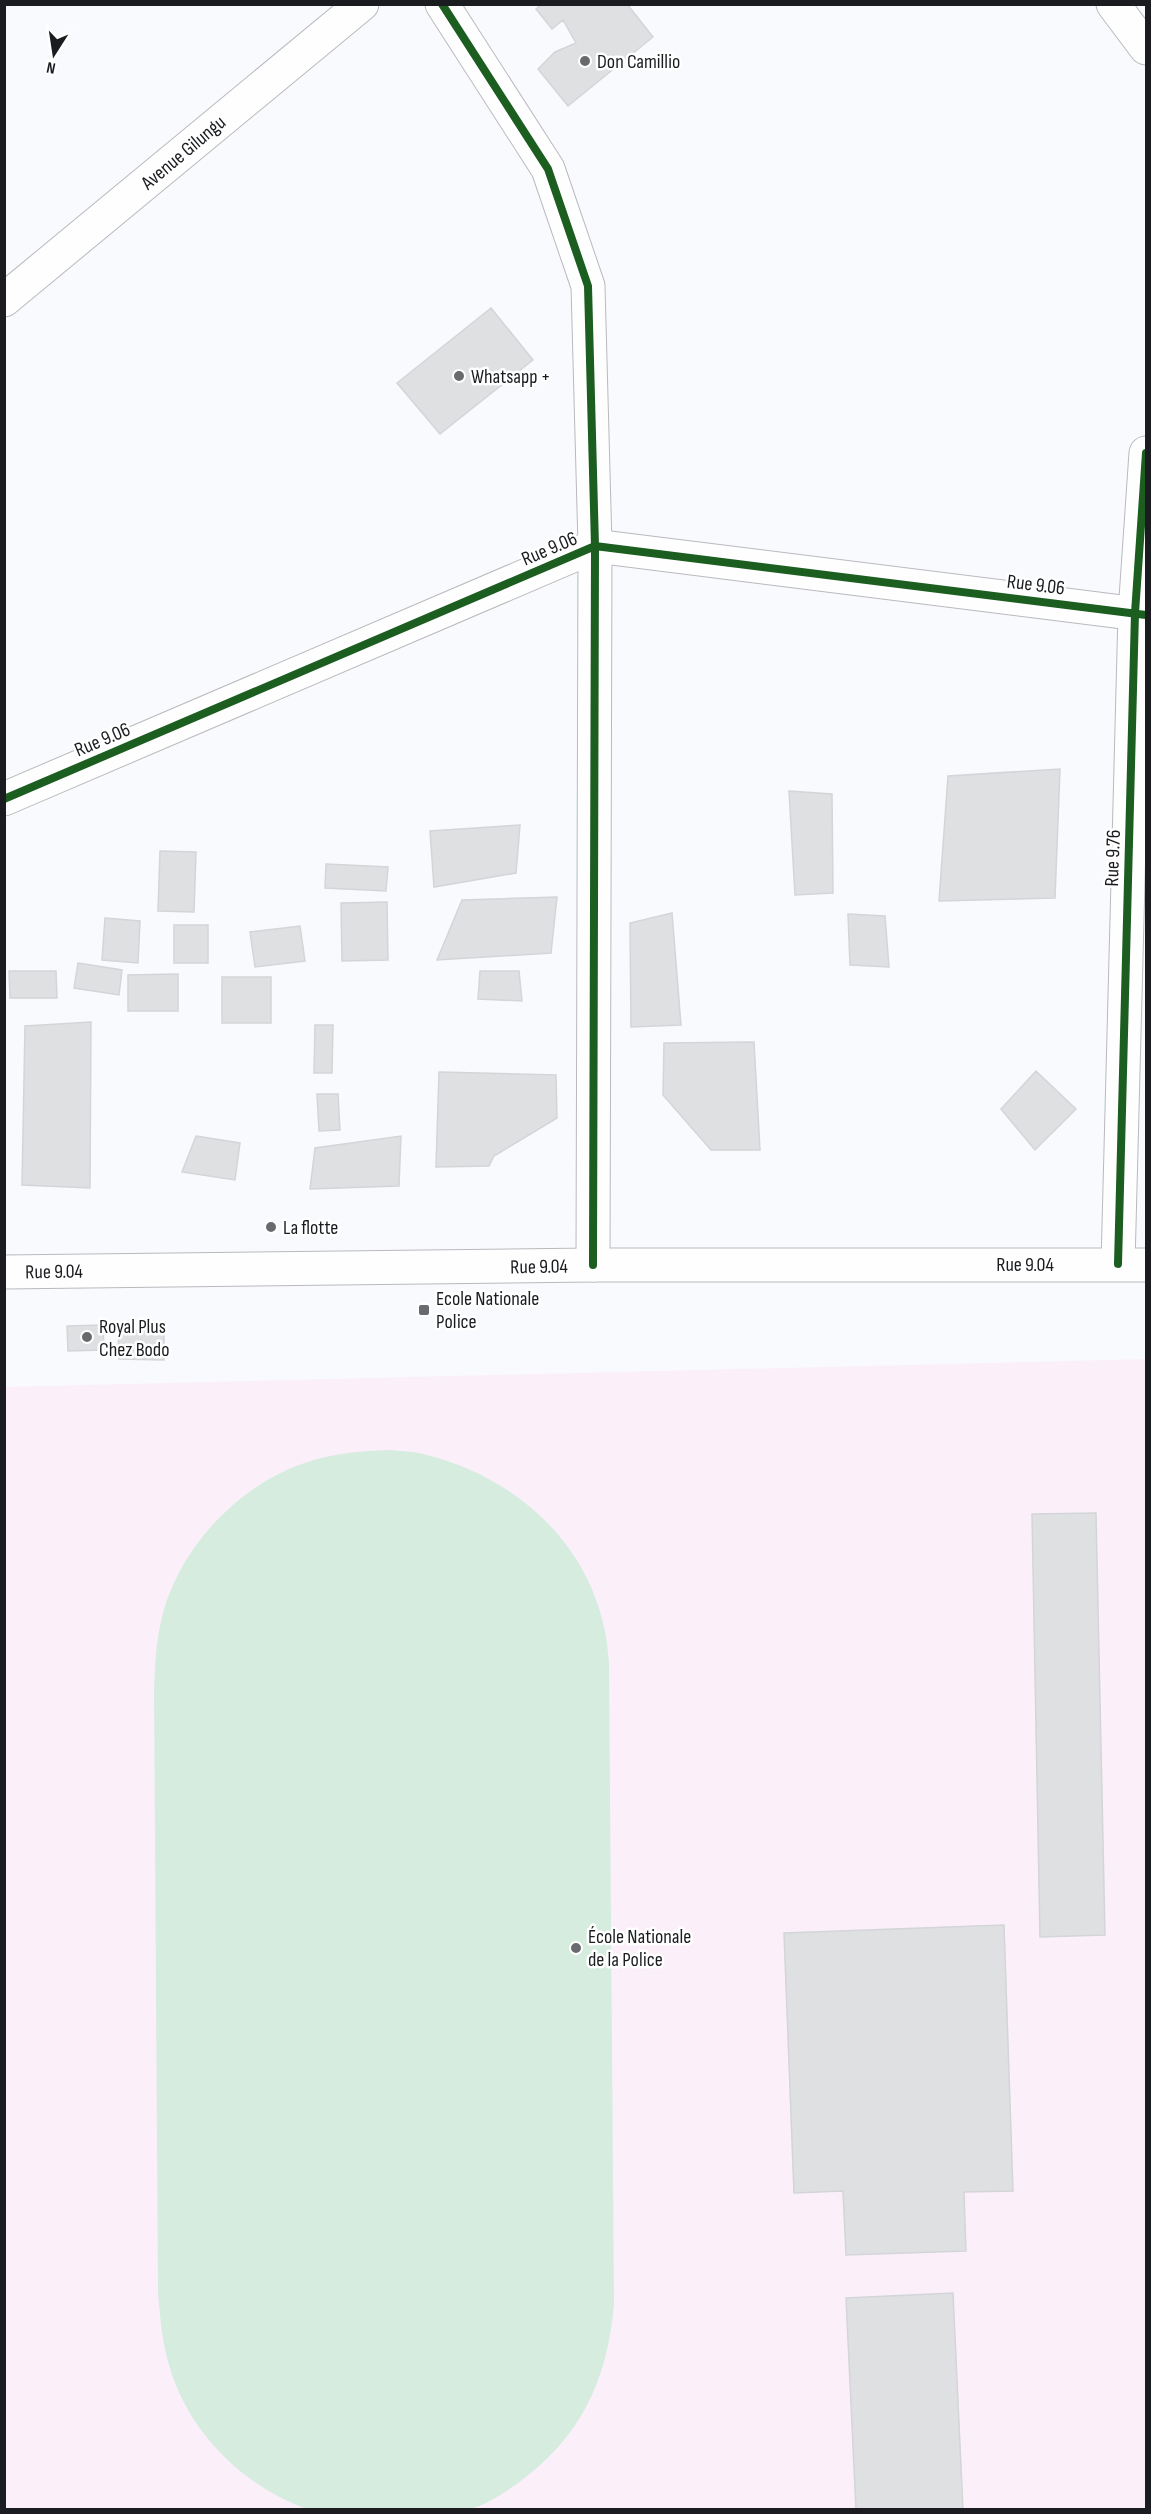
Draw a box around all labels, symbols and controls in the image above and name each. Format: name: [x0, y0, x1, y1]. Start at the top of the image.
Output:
north arrow: [24, 24, 84, 84]
place label: Don Camillio: [597, 50, 680, 74]
marker: Don Camillio: [578, 54, 592, 68]
text: N: [45, 57, 57, 77]
street label: Avenue Gilungu: [136, 111, 231, 196]
place label: Whatsapp +: [471, 365, 551, 389]
marker: Whatsapp +: [452, 369, 466, 383]
street label: Rue 9.06: [518, 527, 581, 571]
street label: Rue 9.06: [1006, 570, 1066, 600]
street label: Rue 9.06: [71, 718, 134, 762]
street label: Rue 9.76: [1100, 829, 1126, 887]
place label: La flotte: [283, 1216, 338, 1240]
marker: La flotte: [264, 1220, 278, 1234]
street label: Rue 9.04: [996, 1253, 1054, 1277]
street label: Rue 9.04: [510, 1254, 568, 1280]
street label: Rue 9.04: [25, 1259, 83, 1285]
place label: Ecole Nationale Police: [436, 1287, 539, 1334]
marker: Ecole Nationale Police: [417, 1303, 431, 1317]
place label: Royal Plus Chez Bodo: [99, 1315, 170, 1362]
marker: Royal Plus Chez Bodo: [80, 1330, 94, 1344]
place label: École Nationale de la Police: [588, 1925, 691, 1972]
marker: École Nationale de la Police: [569, 1941, 583, 1955]

